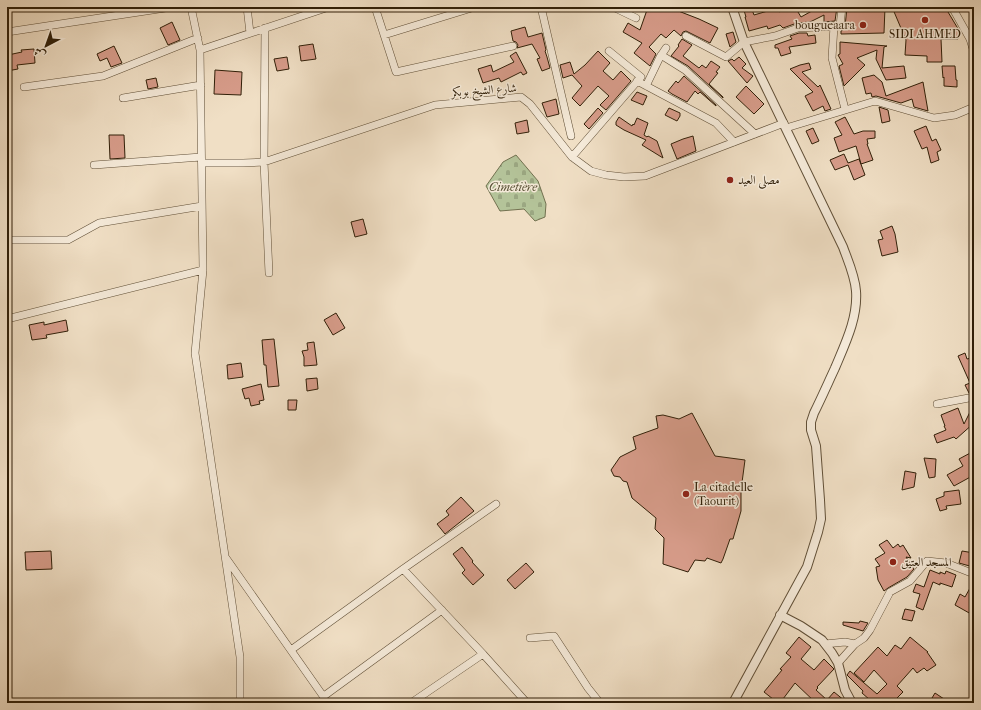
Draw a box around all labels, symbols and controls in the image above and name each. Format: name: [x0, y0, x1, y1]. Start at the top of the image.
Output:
marker: SIDI AHMED: [920, 15, 930, 25]
place label: bougueaara: [794, 18, 855, 32]
marker: bougueaara: [858, 20, 868, 30]
north arrow: [26, 26, 66, 66]
place label: SIDI AHMED: [889, 27, 961, 41]
text: ش: [31, 45, 48, 62]
street label: شارع الشيخ بوبكر: [449, 81, 518, 103]
place label: مصلى العيد: [738, 173, 780, 189]
marker: مصلى العيد: [725, 175, 735, 185]
park label: Cimetière: [489, 180, 538, 194]
place label: La citadelle (Taourit): [694, 480, 753, 508]
marker: La citadelle (Taourit): [681, 489, 691, 499]
place label: المسجد العتيق: [901, 555, 952, 570]
marker: المسجد العتيق: [888, 557, 898, 567]

